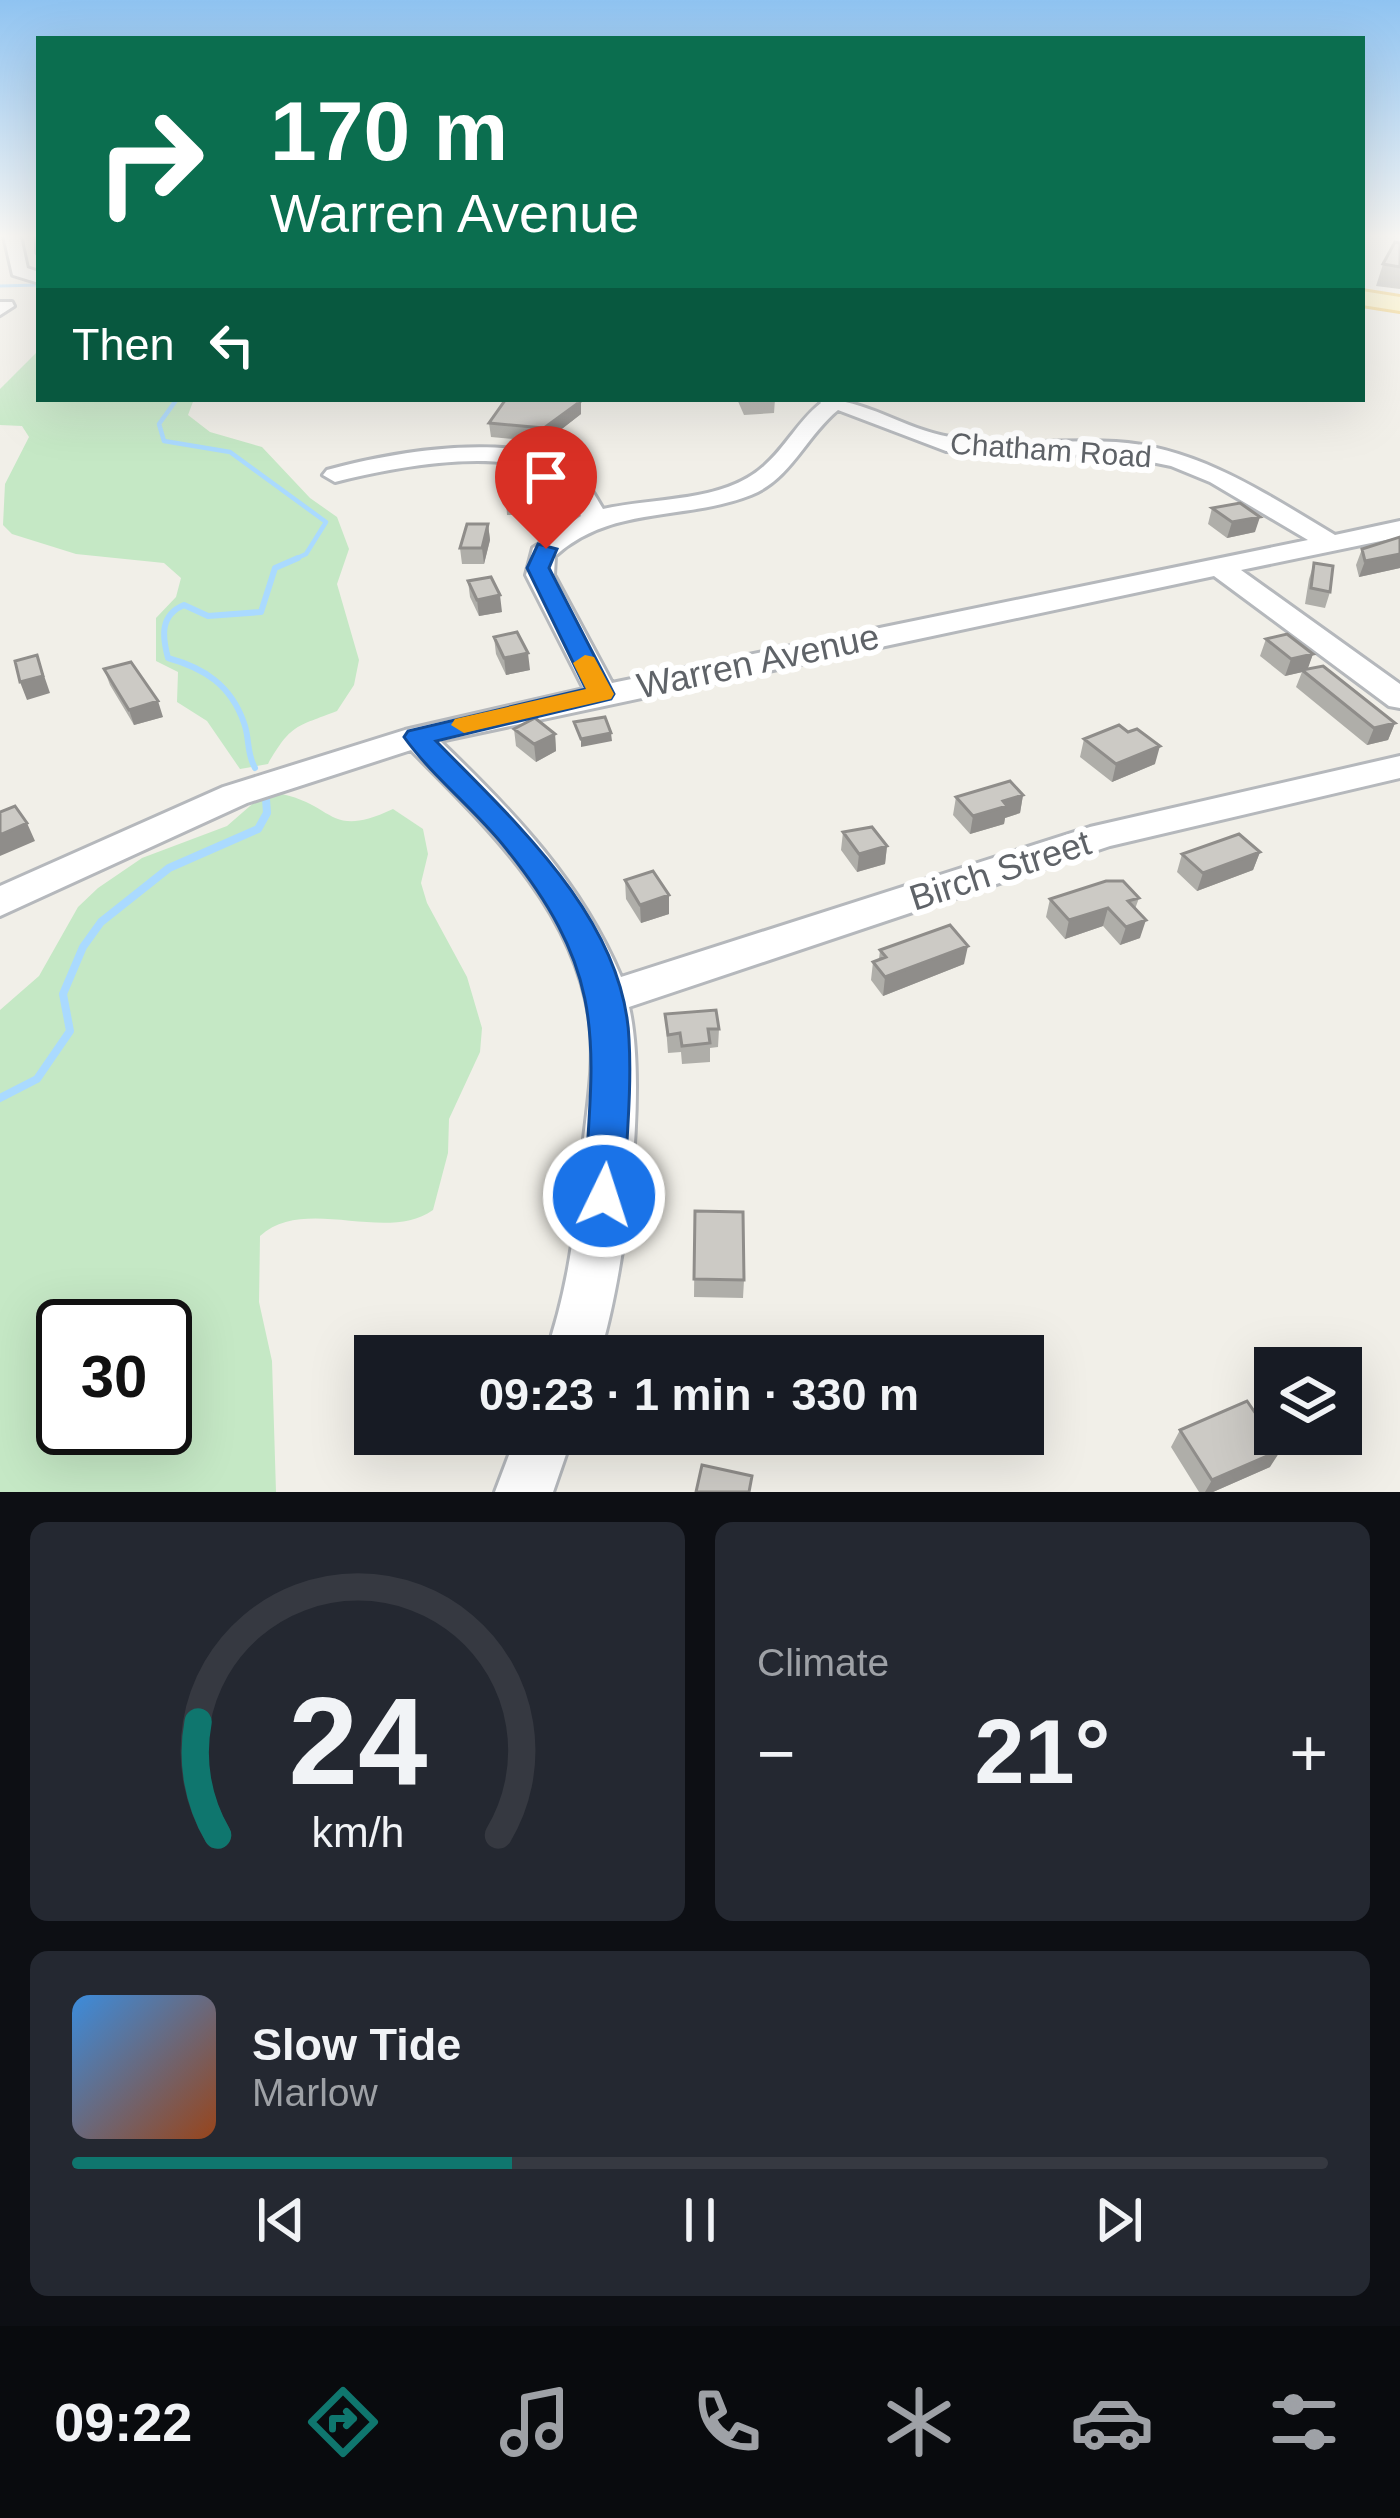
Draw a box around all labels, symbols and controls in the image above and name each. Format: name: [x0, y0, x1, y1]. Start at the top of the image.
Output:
icon: right: [72, 84, 228, 240]
text: 170 m: [270, 84, 508, 178]
text: Warren Avenue: [270, 183, 639, 243]
icon: left: [199, 312, 265, 378]
text: Then: [72, 319, 175, 370]
pin: [495, 426, 597, 549]
street label: Chatham Road: [949, 427, 1153, 473]
icon: arrive: [513, 444, 579, 510]
street label: Warren Avenue: [633, 615, 883, 707]
street label: Birch Street: [904, 821, 1096, 919]
position arrow: [541, 1133, 667, 1259]
speed limit sign: 30: [36, 1299, 192, 1455]
map controls: [1254, 1347, 1362, 1455]
button: layers: [1254, 1347, 1362, 1455]
text: 09:23 · 1 min · 330 m: [479, 1369, 919, 1420]
text: Climate: [757, 1641, 889, 1684]
text: 24: [288, 1671, 427, 1810]
text: 21°: [974, 1702, 1111, 1802]
text: −: [757, 1716, 796, 1790]
text: +: [1289, 1716, 1328, 1790]
text: km/h: [311, 1807, 404, 1855]
text: Slow Tide: [252, 2019, 461, 2070]
text: Marlow: [252, 2071, 378, 2114]
icon: previous: [248, 2187, 314, 2253]
icon: pause: [667, 2187, 733, 2253]
icon: next: [1086, 2187, 1152, 2253]
icon: directions: [301, 2380, 385, 2464]
icon: music: [493, 2380, 577, 2464]
icon: phone: [685, 2380, 769, 2464]
icon: climate: [877, 2380, 961, 2464]
icon: car: [1070, 2380, 1154, 2464]
icon: filters: [1262, 2380, 1346, 2464]
text: 09:22: [54, 2392, 192, 2452]

